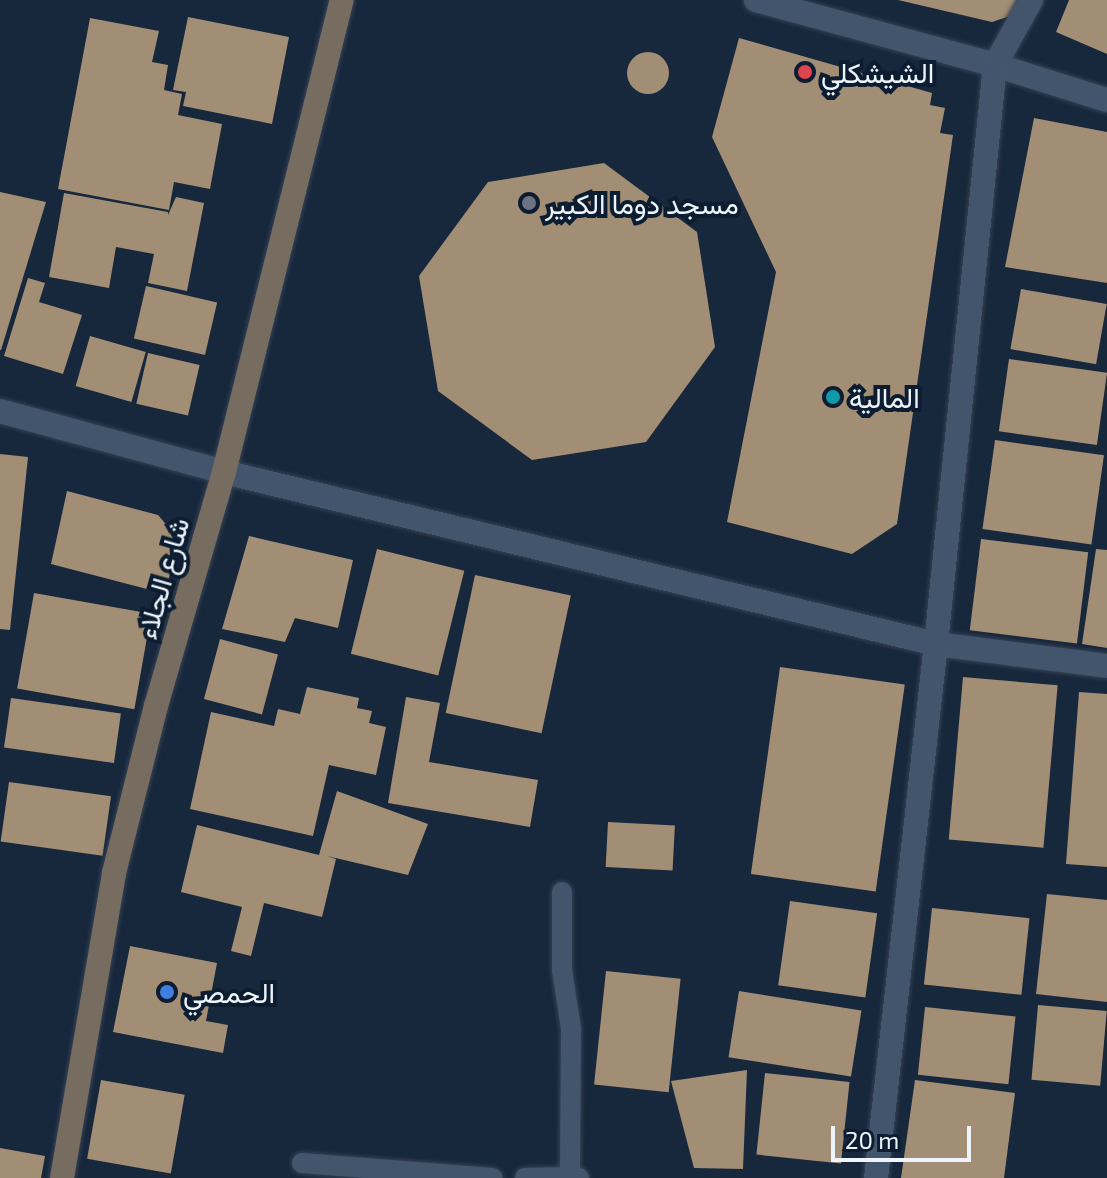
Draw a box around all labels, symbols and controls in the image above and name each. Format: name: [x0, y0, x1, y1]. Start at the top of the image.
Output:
place label: الشيشكلي: [821, 55, 934, 89]
marker: الشيشكلي: [796, 63, 814, 81]
place label: مسجد دوما الكبير: [545, 186, 739, 220]
marker: مسجد دوما الكبير: [520, 194, 538, 212]
place label: المالية: [849, 380, 920, 414]
marker: المالية: [824, 388, 842, 406]
street label: شارع الجلاء: [129, 514, 195, 642]
place label: الحمصي: [183, 975, 275, 1009]
marker: الحمصي: [158, 983, 176, 1001]
scale bar: [835, 1110, 975, 1160]
text: 20 m: [845, 1125, 899, 1154]

